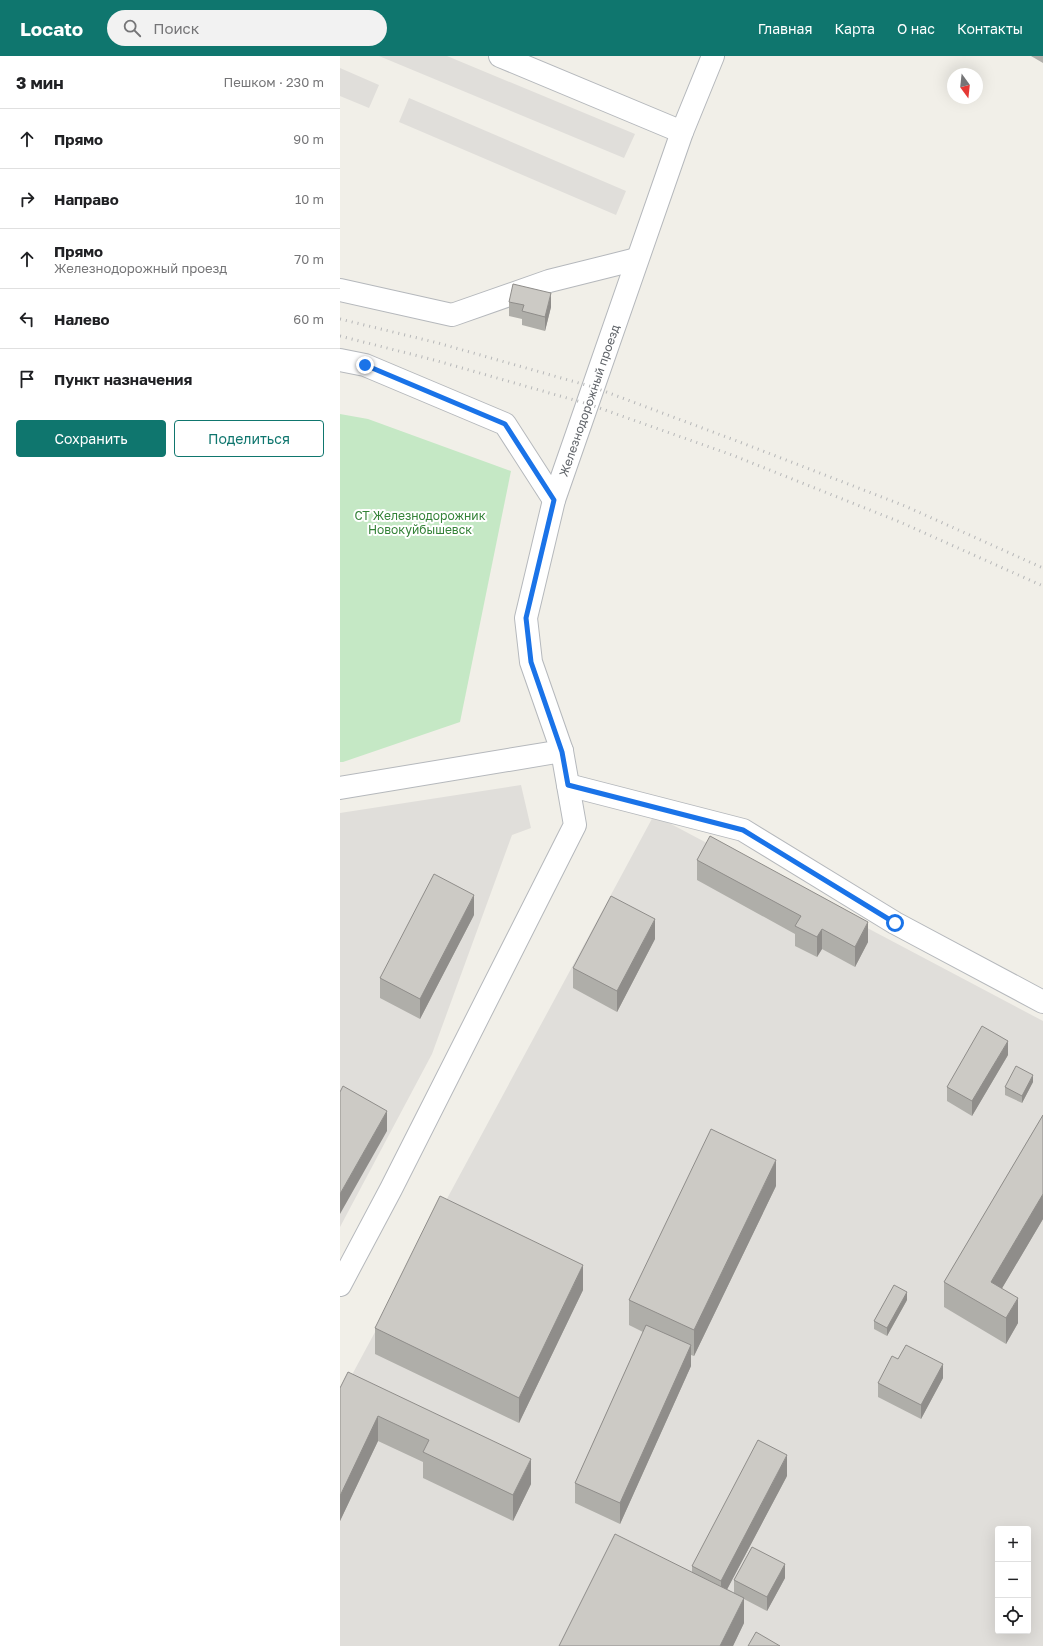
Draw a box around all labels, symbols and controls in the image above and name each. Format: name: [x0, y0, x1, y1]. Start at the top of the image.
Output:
search box: [107, 10, 387, 46]
text: Locato: [20, 17, 83, 40]
icon: search: [121, 17, 143, 39]
text: Поиск: [153, 19, 199, 37]
text: Главная: [758, 20, 812, 37]
text: Карта: [834, 20, 875, 37]
text: О нас: [897, 20, 935, 37]
text: Контакты: [957, 20, 1023, 37]
north arrow: [947, 68, 983, 104]
text: 3 мин: [16, 72, 64, 93]
text: Пешком · 230 m: [223, 74, 324, 90]
icon: ahead: [16, 128, 38, 150]
text: Прямо: [54, 130, 103, 148]
text: 90 m: [293, 131, 324, 147]
icon: right: [16, 188, 38, 210]
text: Направо: [54, 190, 119, 208]
text: 10 m: [295, 191, 324, 207]
text: Прямо: [54, 242, 103, 260]
icon: ahead: [16, 248, 38, 270]
text: 70 m: [294, 251, 324, 267]
text: Железнодорожный проезд: [54, 260, 227, 276]
icon: left: [16, 308, 38, 330]
text: Налево: [54, 310, 110, 328]
text: 60 m: [293, 311, 324, 327]
street label: Железнодорожный проезд: [555, 322, 622, 478]
route end: [356, 356, 374, 374]
icon: arrive: [16, 368, 38, 390]
text: Пункт назначения: [54, 370, 192, 388]
button: Сохранить: [16, 420, 166, 457]
button: Поделиться: [174, 420, 324, 457]
park label: СТ Железнодорожник Новокуйбышевск: [354, 508, 486, 537]
route start: [886, 914, 904, 932]
map controls: [995, 1526, 1031, 1634]
button: +: [995, 1526, 1031, 1562]
button: −: [995, 1562, 1031, 1598]
button: locate: [995, 1598, 1031, 1634]

